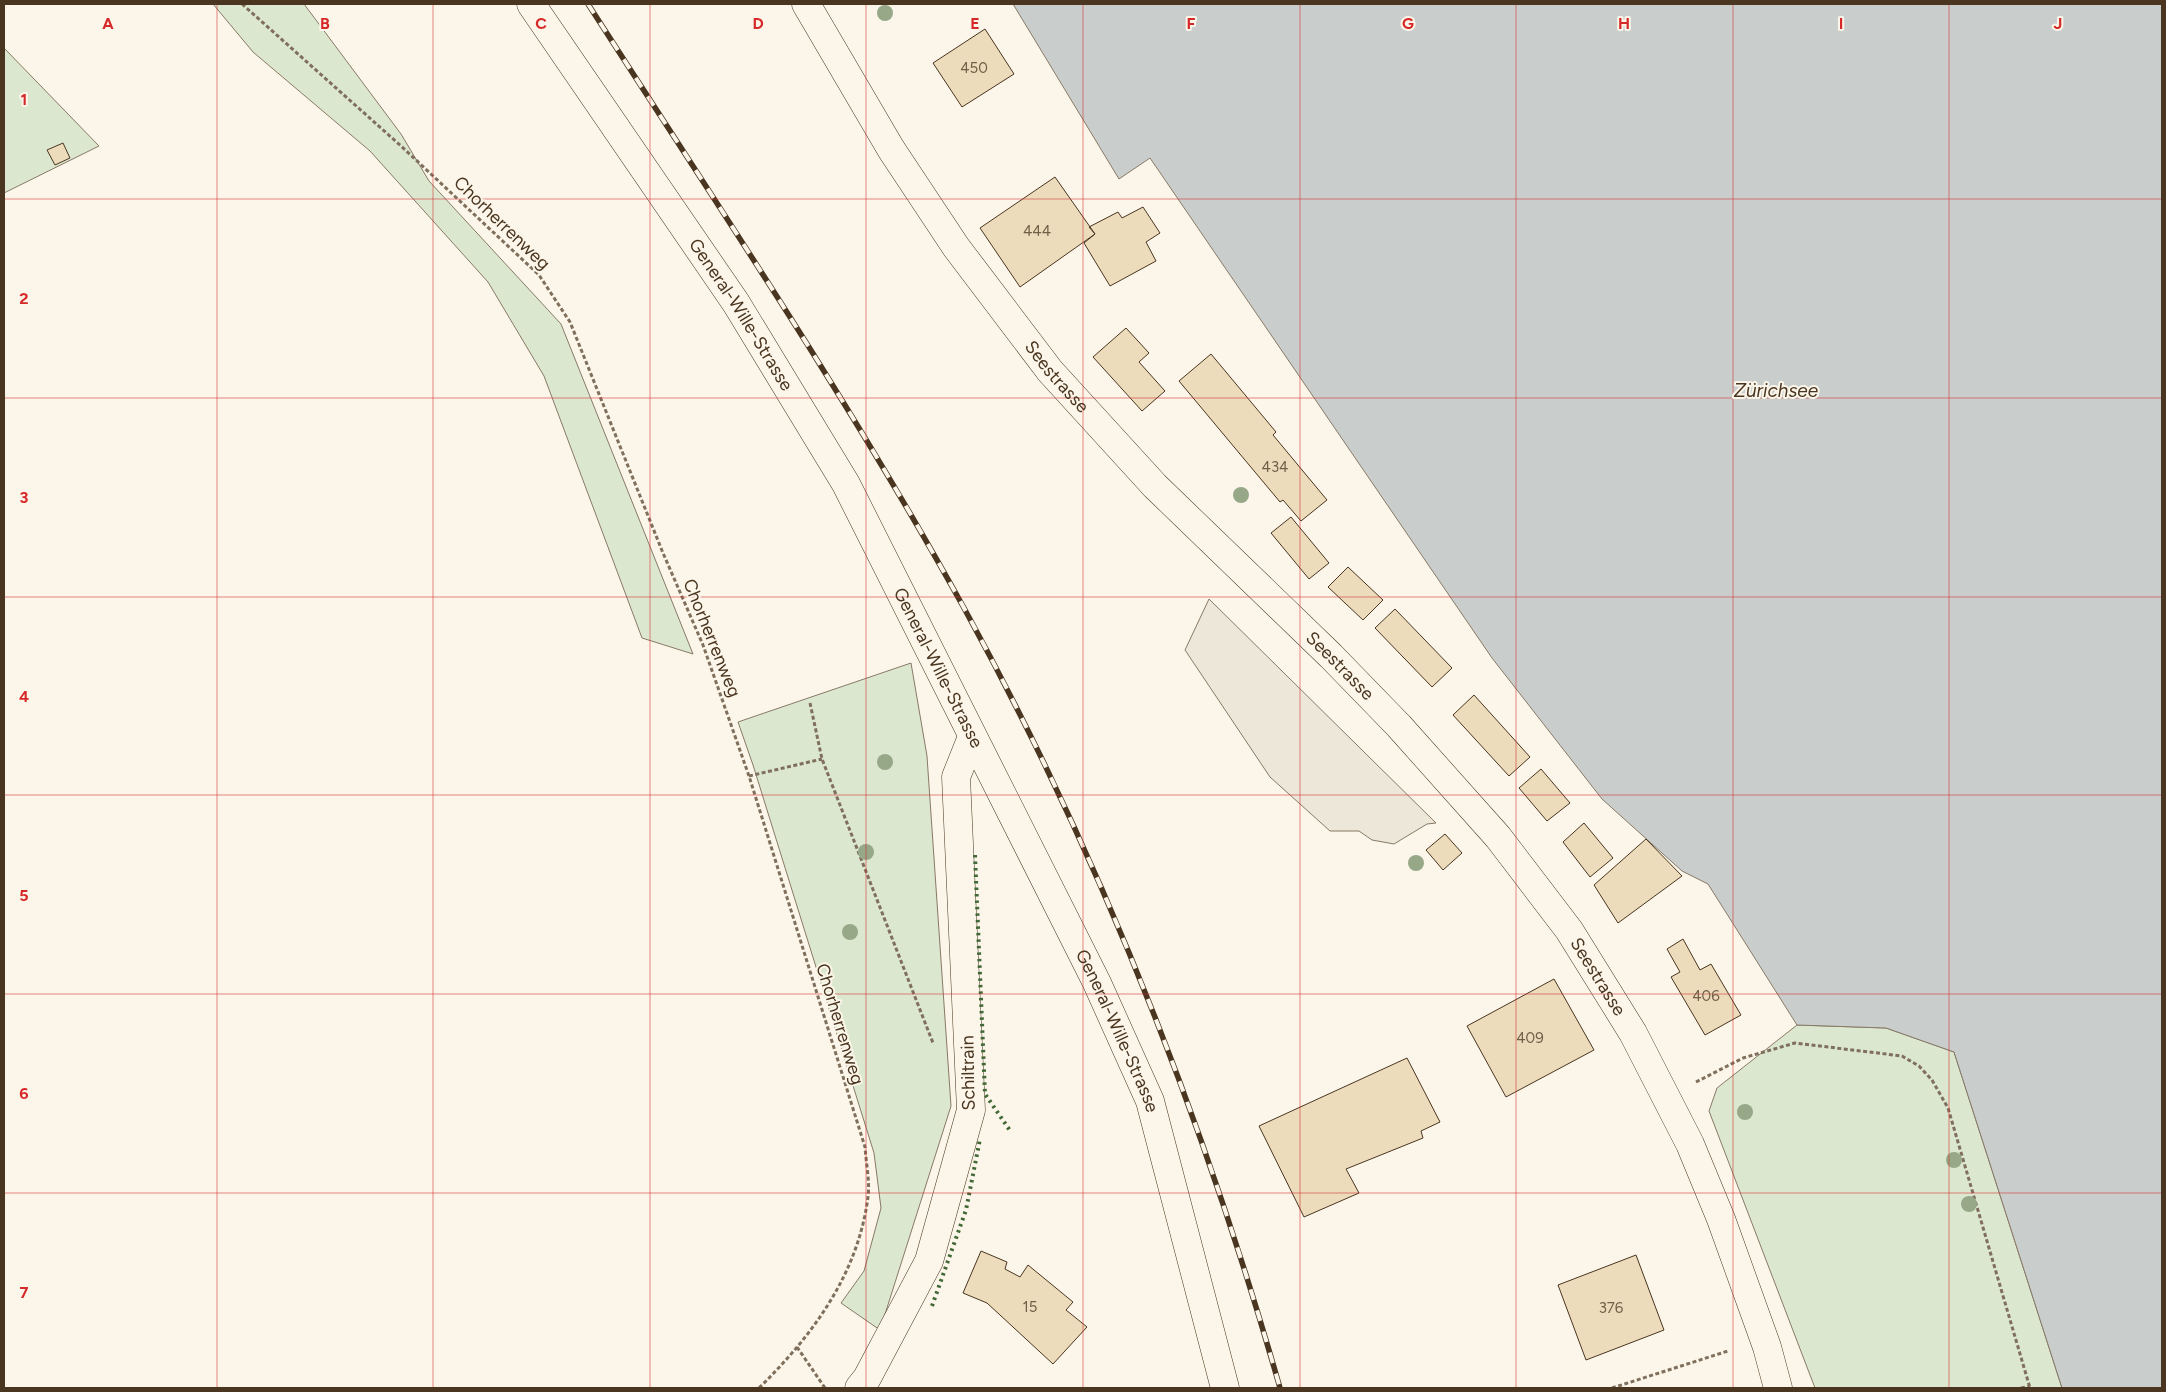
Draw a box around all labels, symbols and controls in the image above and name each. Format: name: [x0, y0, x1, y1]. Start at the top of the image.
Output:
text: A: [102, 14, 114, 33]
text: B: [320, 14, 330, 33]
text: C: [535, 14, 547, 33]
text: D: [752, 14, 764, 33]
text: E: [970, 14, 980, 33]
text: F: [1187, 14, 1196, 33]
text: G: [1402, 14, 1414, 33]
text: H: [1618, 14, 1630, 33]
text: I: [1839, 14, 1843, 33]
text: J: [2054, 14, 2062, 33]
house number: 450: [960, 59, 988, 77]
text: 1: [21, 90, 27, 109]
street label: Chorherrenweg: [449, 171, 555, 275]
house number: 444: [1023, 222, 1051, 240]
street label: General-Wille-Strasse: [684, 234, 798, 395]
text: 2: [19, 289, 29, 308]
street label: Seestrasse: [1020, 336, 1094, 417]
water label: Zürichsee: [1734, 379, 1819, 402]
house number: 434: [1262, 458, 1288, 476]
text: 3: [20, 488, 29, 507]
street label: Chorherrenweg: [678, 576, 746, 700]
street label: General-Wille-Strasse: [889, 584, 988, 752]
street label: Seestrasse: [1301, 627, 1379, 705]
text: 4: [19, 687, 29, 706]
text: 5: [19, 886, 29, 905]
street label: Seestrasse: [1565, 934, 1631, 1020]
street label: General-Wille-Strasse: [1071, 946, 1163, 1115]
street label: Chorherrenweg: [811, 961, 869, 1087]
house number: 406: [1692, 987, 1720, 1005]
house number: 409: [1516, 1029, 1544, 1047]
street label: Schiltrain: [956, 1035, 980, 1111]
text: 6: [19, 1084, 29, 1103]
text: 7: [20, 1283, 29, 1302]
house number: 15: [1023, 1298, 1037, 1316]
house number: 376: [1599, 1299, 1624, 1317]

